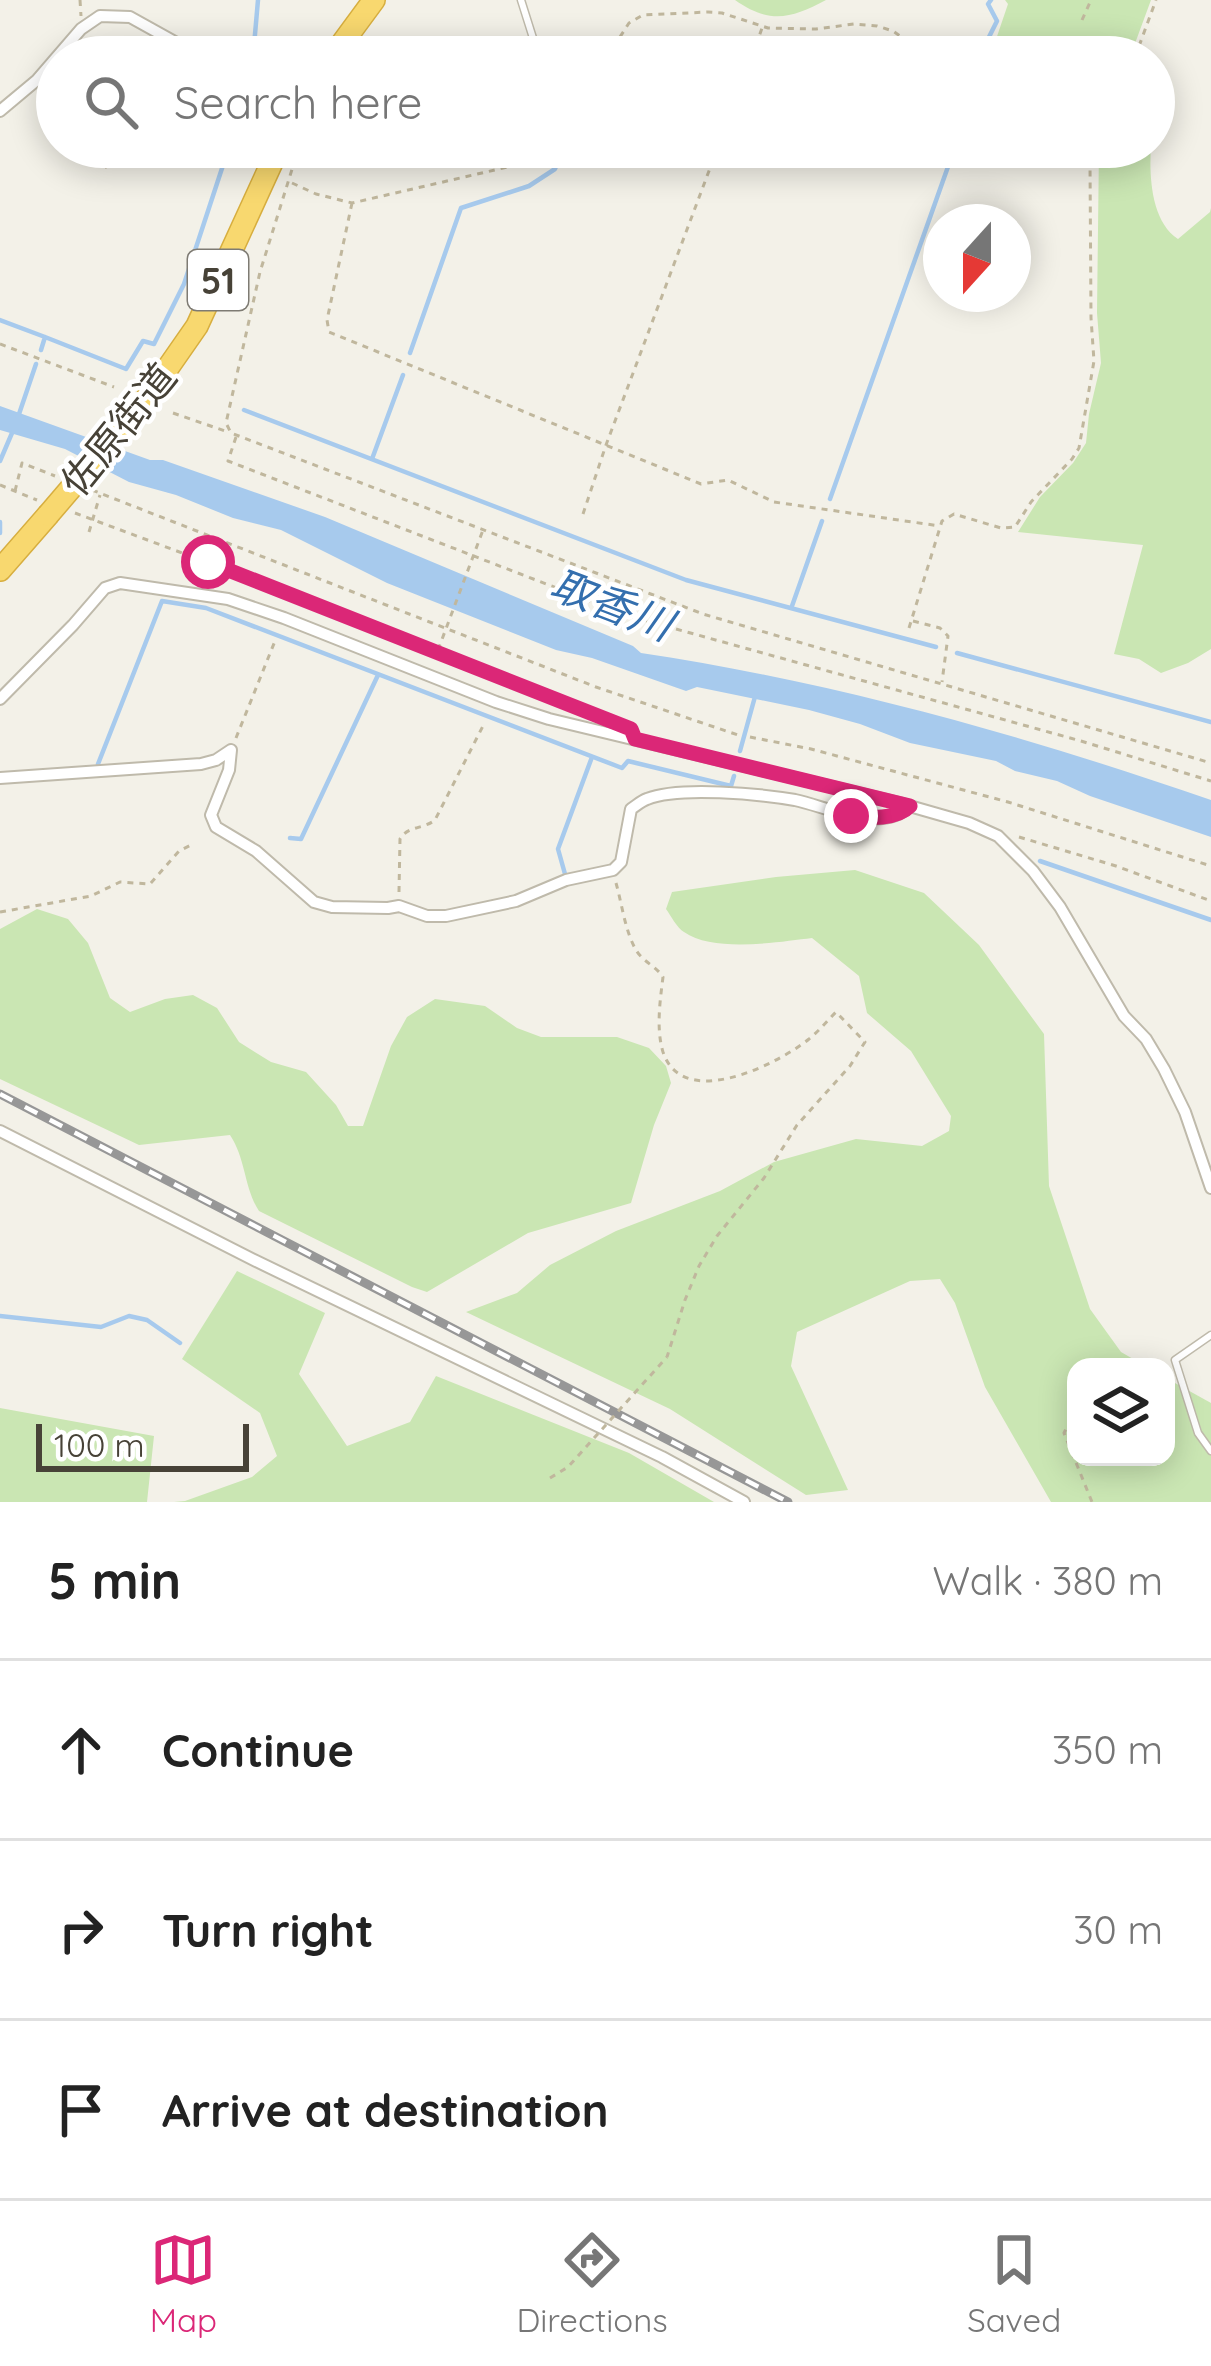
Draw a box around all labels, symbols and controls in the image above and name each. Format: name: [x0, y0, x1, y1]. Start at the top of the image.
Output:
search box: [36, 36, 1175, 168]
icon: search: [78, 69, 144, 135]
text: Search here: [174, 74, 422, 130]
north arrow: [923, 204, 1031, 312]
road number: 51: [188, 250, 248, 310]
street label: 佐原街道: [50, 353, 186, 505]
route start: [181, 535, 235, 589]
water label: 取香川: [544, 557, 684, 653]
route end: [824, 789, 878, 843]
map controls: [1067, 1358, 1175, 1466]
button: layers: [1067, 1358, 1175, 1466]
scale bar: [36, 1418, 249, 1471]
text: 100 m: [54, 1424, 145, 1465]
text: 5 min: [48, 1548, 181, 1612]
text: Walk · 380 m: [932, 1556, 1163, 1605]
icon: ahead: [48, 1717, 114, 1783]
text: Continue: [162, 1722, 354, 1778]
text: 350 m: [1052, 1725, 1163, 1774]
icon: right: [48, 1897, 114, 1963]
text: Turn right: [162, 1902, 374, 1958]
text: 30 m: [1073, 1905, 1163, 1954]
icon: arrive: [48, 2077, 114, 2143]
text: Arrive at destination: [162, 2082, 608, 2138]
tab: Map: [150, 2227, 217, 2340]
tab: Directions: [516, 2227, 668, 2340]
tab: Saved: [967, 2227, 1061, 2340]

